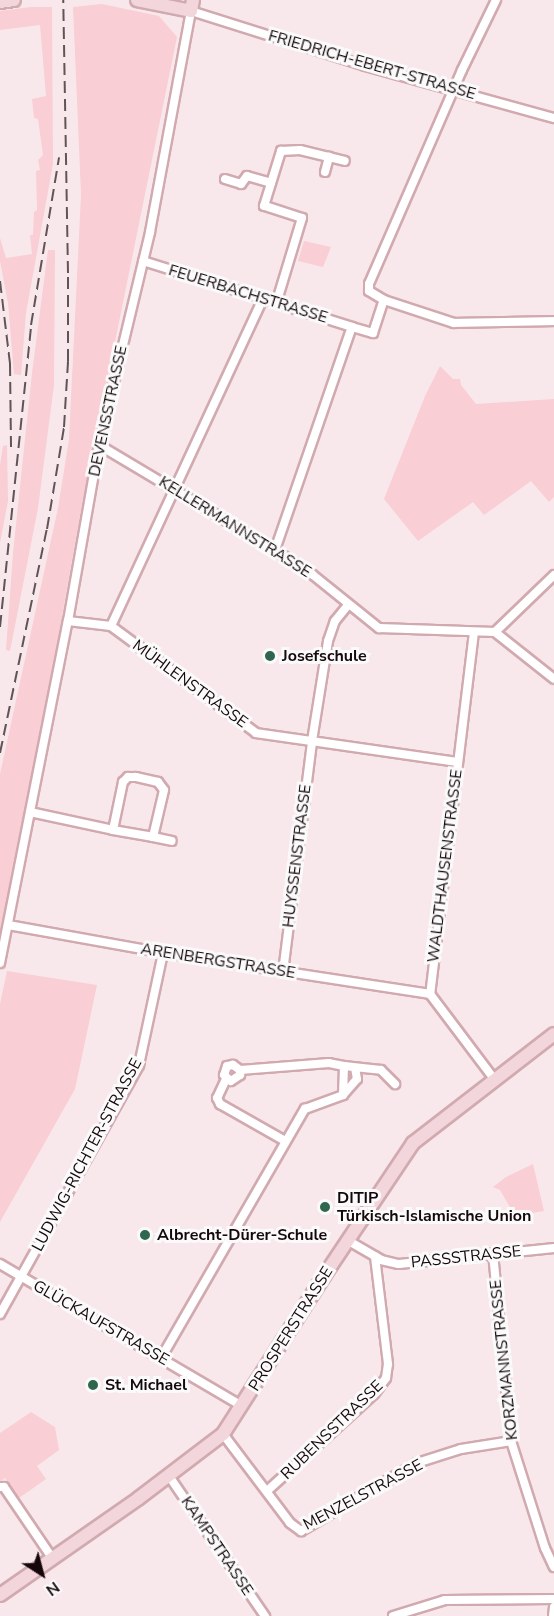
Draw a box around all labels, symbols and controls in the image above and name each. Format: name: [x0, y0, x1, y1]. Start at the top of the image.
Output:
street label: FRIEDRICH-EBERT-STRASSE: [266, 26, 478, 104]
street label: FEUERBACHSTRASSE: [166, 261, 330, 327]
street label: DEVENSSTRASSE: [85, 344, 131, 478]
street label: KELLERMANNSTRASSE: [155, 472, 315, 582]
street label: MÜHLENSTRASSE: [129, 636, 251, 732]
place label: Josefschule: [282, 646, 367, 666]
marker: Josefschule: [263, 649, 277, 663]
street label: WALDTHAUSENSTRASSE: [424, 768, 466, 964]
street label: HUYSSENSTRASSE: [279, 783, 315, 929]
street label: ARENBERGSTRASSE: [139, 939, 297, 983]
street label: LUDWIG-RICHTER-STRASSE: [28, 1055, 146, 1255]
place label: DITIP Türkisch-Islamische Union: [337, 1188, 531, 1226]
marker: DITIP Türkisch-Islamische Union: [318, 1200, 332, 1214]
place label: Albrecht-Dürer-Schule: [157, 1225, 327, 1245]
marker: Albrecht-Dürer-Schule: [138, 1228, 152, 1242]
street label: PASSSTRASSE: [410, 1242, 522, 1272]
street label: PROSPERSTRASSE: [245, 1263, 337, 1395]
street label: GLÜCKAUFSTRASSE: [30, 1276, 172, 1370]
street label: KORZMANNSTRASSE: [486, 1279, 522, 1441]
place label: St. Michael: [105, 1375, 187, 1395]
street label: RUBENSSTRASSE: [277, 1376, 387, 1484]
marker: St. Michael: [86, 1378, 100, 1392]
street label: MENZELSTRASSE: [300, 1455, 426, 1535]
street label: KAMPSTRASSE: [177, 1493, 257, 1599]
north arrow: [12, 1544, 72, 1604]
text: N: [41, 1576, 64, 1601]

